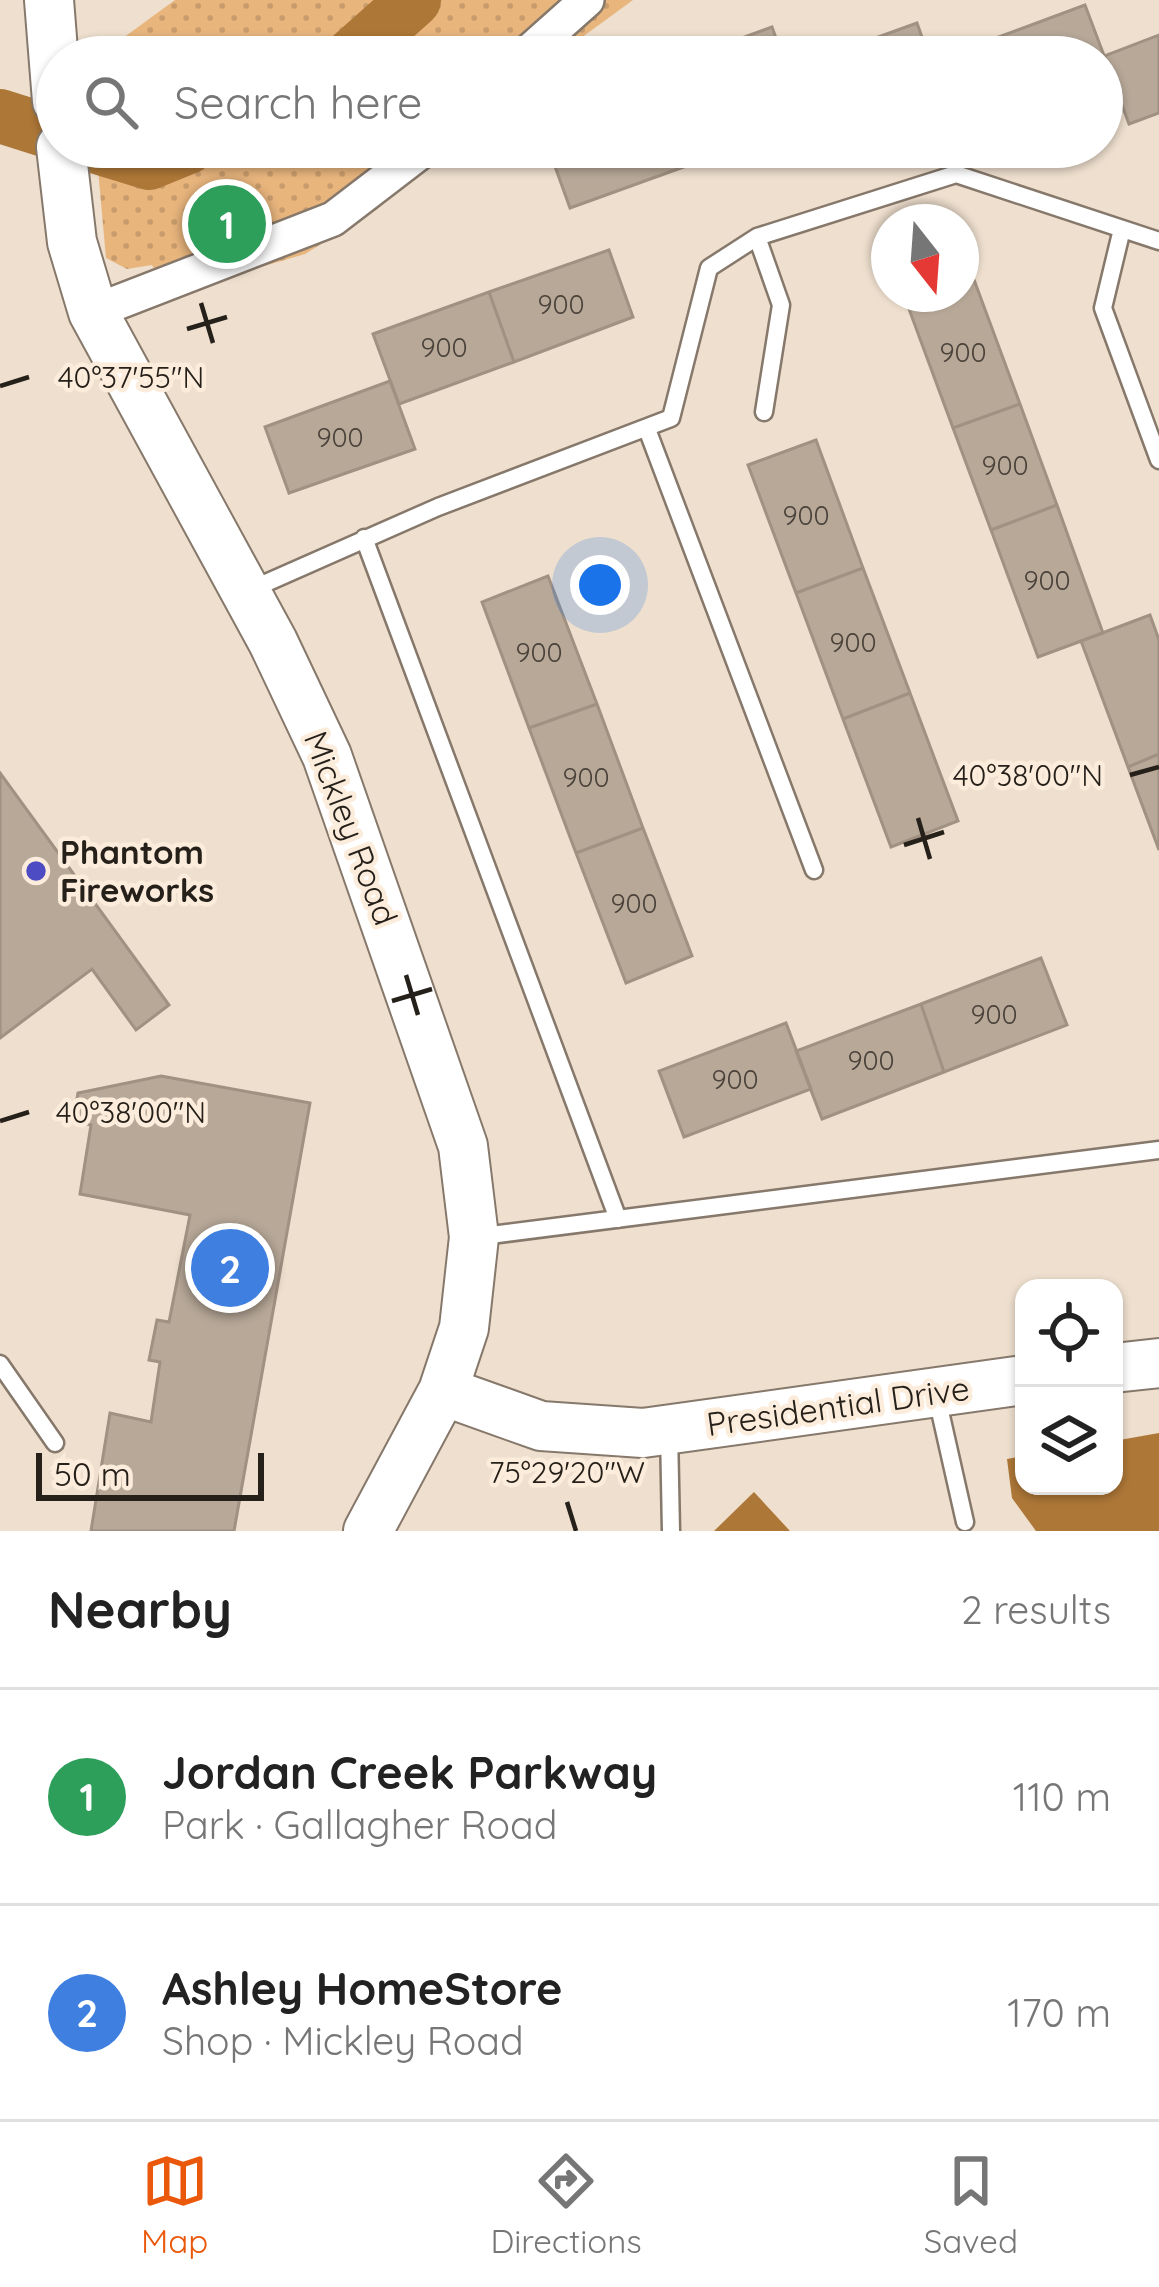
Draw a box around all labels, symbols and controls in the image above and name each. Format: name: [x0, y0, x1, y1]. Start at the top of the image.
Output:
search box: [36, 36, 1123, 168]
icon: search: [78, 69, 144, 135]
text: Search here: [174, 74, 422, 130]
pin: 1: [188, 179, 266, 269]
north arrow: [871, 204, 979, 312]
house number: 900: [537, 287, 585, 321]
house number: 900: [420, 330, 468, 364]
house number: 900: [939, 335, 987, 369]
text: 40°37'55"N: [58, 358, 204, 396]
house number: 900: [316, 420, 364, 454]
house number: 900: [981, 448, 1029, 482]
house number: 900: [782, 498, 830, 532]
your location: [570, 555, 630, 615]
house number: 900: [1023, 563, 1071, 597]
house number: 900: [829, 625, 877, 659]
house number: 900: [515, 635, 563, 669]
street label: Mickley Road: [296, 725, 407, 931]
text: 40°38'00"N: [953, 756, 1103, 794]
house number: 900: [562, 760, 610, 794]
place label: Phantom Fireworks: [60, 831, 214, 910]
marker: Phantom Fireworks: [23, 858, 49, 884]
house number: 900: [610, 886, 658, 920]
house number: 900: [970, 997, 1018, 1031]
house number: 900: [847, 1043, 895, 1077]
house number: 900: [711, 1062, 759, 1096]
text: 40°38'00"N: [56, 1093, 206, 1131]
pin: 2: [191, 1223, 269, 1313]
map controls: [1015, 1279, 1123, 1495]
button: locate: [1015, 1279, 1123, 1387]
street label: Presidential Drive: [704, 1367, 972, 1444]
button: layers: [1015, 1387, 1123, 1495]
scale bar: [36, 1447, 264, 1500]
text: 50 m: [54, 1453, 131, 1494]
text: 75°29'20"W: [489, 1453, 645, 1491]
text: Nearby: [48, 1577, 232, 1641]
text: 2 results: [961, 1585, 1111, 1634]
text: Jordan Creek Parkway: [162, 1744, 657, 1800]
text: 1: [79, 1772, 95, 1821]
text: 110 m: [1013, 1772, 1111, 1821]
text: Park · Gallagher Road: [162, 1800, 557, 1849]
text: Ashley HomeStore: [162, 1960, 563, 2016]
text: 2: [76, 1988, 98, 2037]
text: 170 m: [1007, 1988, 1111, 2037]
text: Shop · Mickley Road: [162, 2016, 524, 2065]
tab: Map: [141, 2148, 208, 2261]
tab: Directions: [490, 2148, 642, 2261]
tab: Saved: [924, 2148, 1018, 2261]

